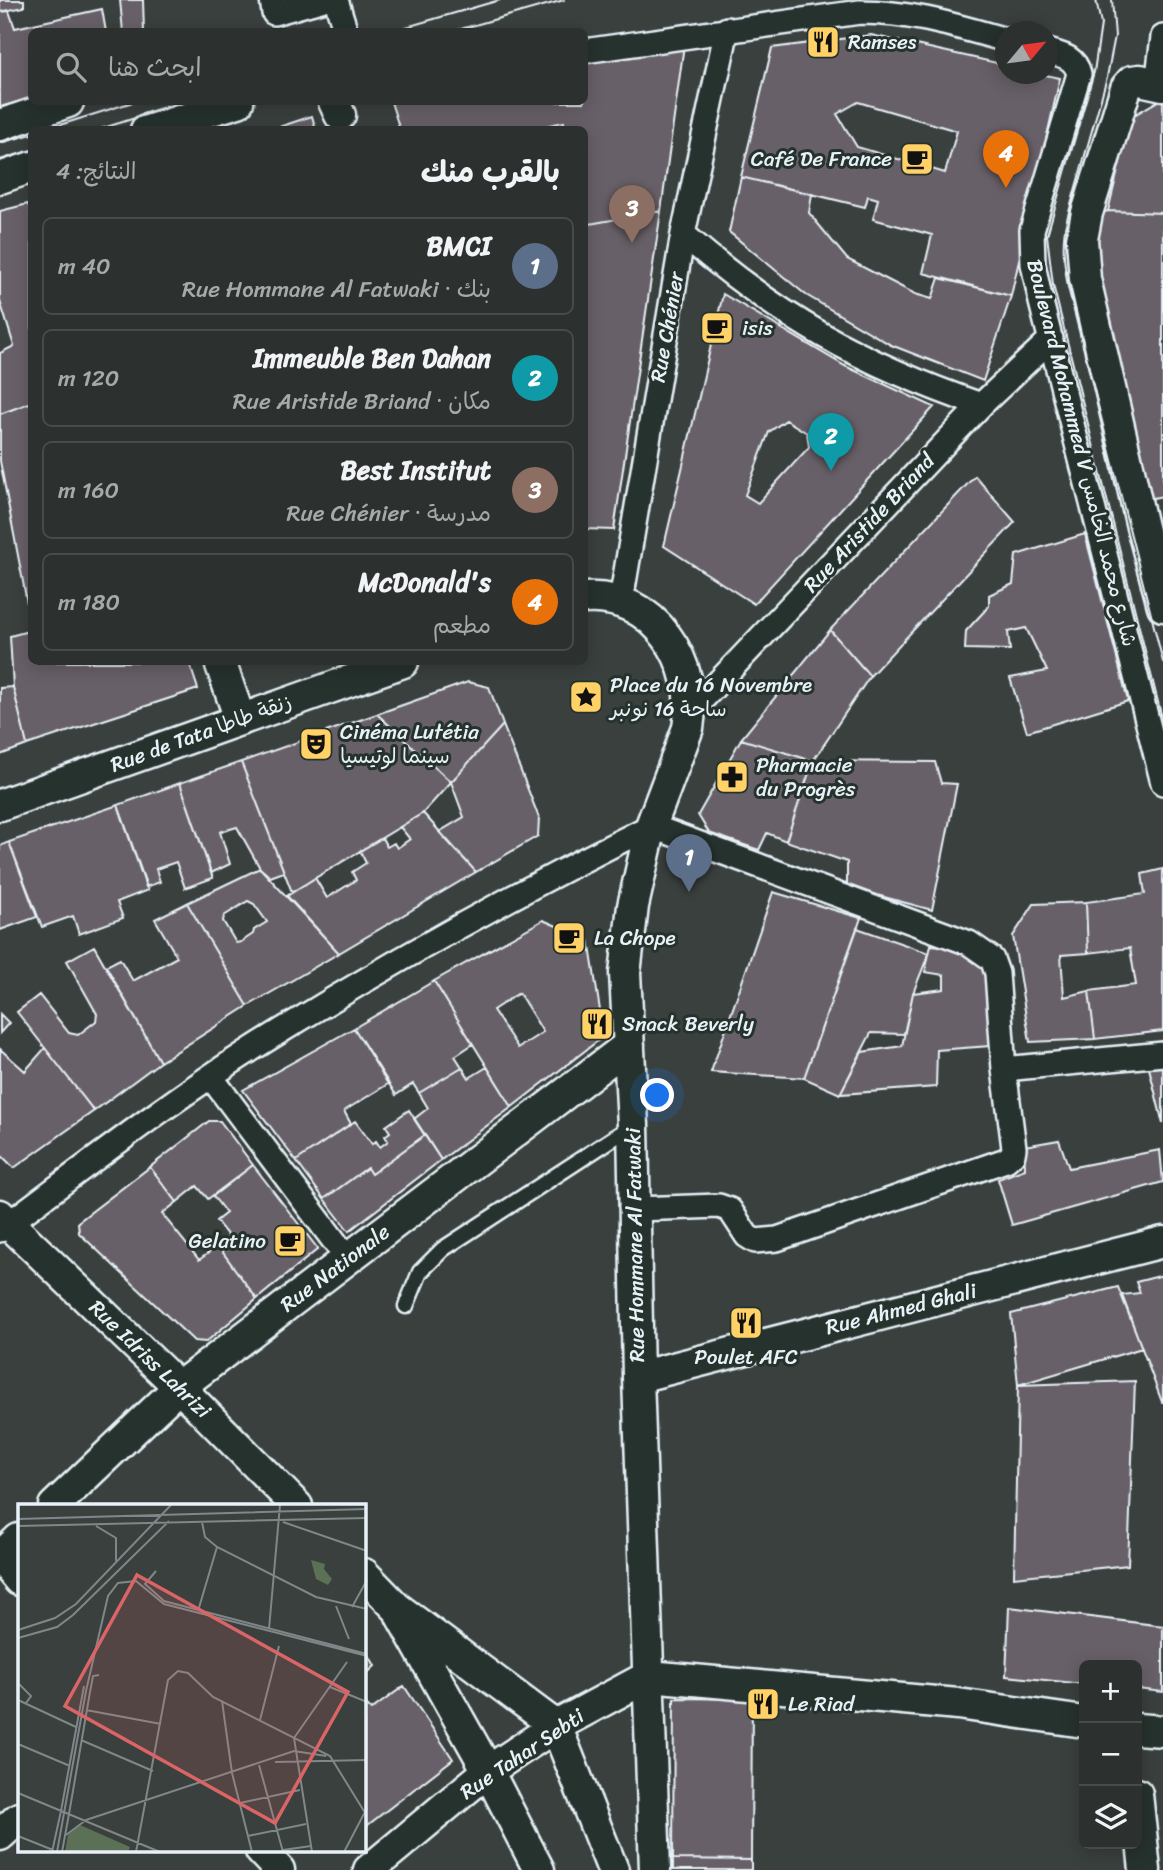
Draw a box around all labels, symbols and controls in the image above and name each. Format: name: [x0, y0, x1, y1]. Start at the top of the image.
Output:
north arrow: [995, 21, 1058, 84]
restaurant icon: Ramses: [804, 23, 842, 61]
place label: Ramses: [848, 23, 917, 61]
search box: [28, 28, 588, 105]
text: ابحث هنا: [108, 44, 202, 90]
icon: search: [52, 48, 90, 86]
pin: 4: [983, 130, 1029, 188]
place label: Café De France: [751, 140, 892, 178]
cafe icon: Café De France: [898, 140, 936, 178]
text: بالقرب منك: [421, 145, 560, 199]
text: النتائج: 4: [56, 151, 136, 192]
pin: 3: [609, 185, 655, 243]
text: BMCI: [427, 223, 491, 269]
text: 40 m: [58, 246, 111, 287]
text: 1: [530, 246, 540, 287]
street label: Boulevard Mohammed V شارع محمد الخامس: [1015, 255, 1149, 651]
street label: Rue Chénier: [639, 267, 696, 385]
text: بنك · Rue Hommane Al Fatwaki: [182, 269, 491, 310]
cafe icon: isis: [698, 309, 736, 347]
place label: isis: [742, 309, 773, 347]
text: Immeuble Ben Dahan: [253, 335, 491, 381]
text: 120 m: [58, 358, 119, 399]
text: 2: [528, 358, 542, 399]
text: مكان · Rue Aristide Briand: [233, 381, 491, 422]
pin: 2: [808, 413, 854, 471]
street label: Rue Aristide Briand: [794, 443, 946, 602]
text: Best Institut: [340, 447, 491, 493]
text: 160 m: [58, 470, 119, 511]
text: 3: [529, 470, 541, 511]
text: مدرسة · Rue Chénier: [286, 493, 491, 534]
text: McDonald's: [358, 559, 491, 605]
text: 180 m: [58, 582, 120, 623]
text: 4: [528, 582, 542, 623]
text: مطعم: [433, 605, 491, 646]
place label: Place du 16 Novembre ساحة 16 نونبر: [608, 666, 812, 728]
place icon: Place du 16 Novembre ساحة 16 نونبر: [567, 678, 605, 716]
street label: Rue de Tata زنقة طاطا: [105, 683, 297, 783]
place label: Cinéma Lutétia سينما لوتيسيا: [340, 713, 479, 775]
theatre icon: Cinéma Lutétia سينما لوتيسيا: [297, 725, 335, 763]
place label: Pharmacie du Progrès: [756, 746, 856, 808]
pharmacy icon: Pharmacie du Progrès: [713, 758, 751, 796]
pin: 1: [666, 834, 712, 892]
cafe icon: La Chope: [550, 919, 588, 957]
place label: La Chope: [594, 919, 676, 957]
restaurant icon: Snack Beverly: [578, 1005, 616, 1043]
place label: Snack Beverly: [622, 1005, 754, 1043]
your location: [640, 1078, 674, 1112]
street label: Rue Hommane Al Fatwaki: [614, 1126, 656, 1362]
street label: Rue Nationale: [272, 1214, 398, 1322]
place label: Gelatino: [189, 1222, 266, 1260]
cafe icon: Gelatino: [271, 1222, 309, 1260]
street label: Rue Ahmed Ghali: [822, 1272, 982, 1346]
street label: Rue Idriss Lahrizi: [80, 1290, 221, 1429]
restaurant icon: Poulet AFC: [727, 1304, 765, 1342]
place label: Poulet AFC: [694, 1338, 798, 1376]
inset map: [18, 1504, 366, 1853]
map controls: [1079, 1660, 1142, 1849]
button: +: [1079, 1660, 1142, 1723]
restaurant icon: Le Riad: [744, 1685, 782, 1723]
place label: Le Riad: [788, 1685, 856, 1723]
street label: Rue Tahar Sebti: [452, 1697, 593, 1810]
button: −: [1079, 1723, 1142, 1786]
button: layers: [1079, 1786, 1142, 1849]

